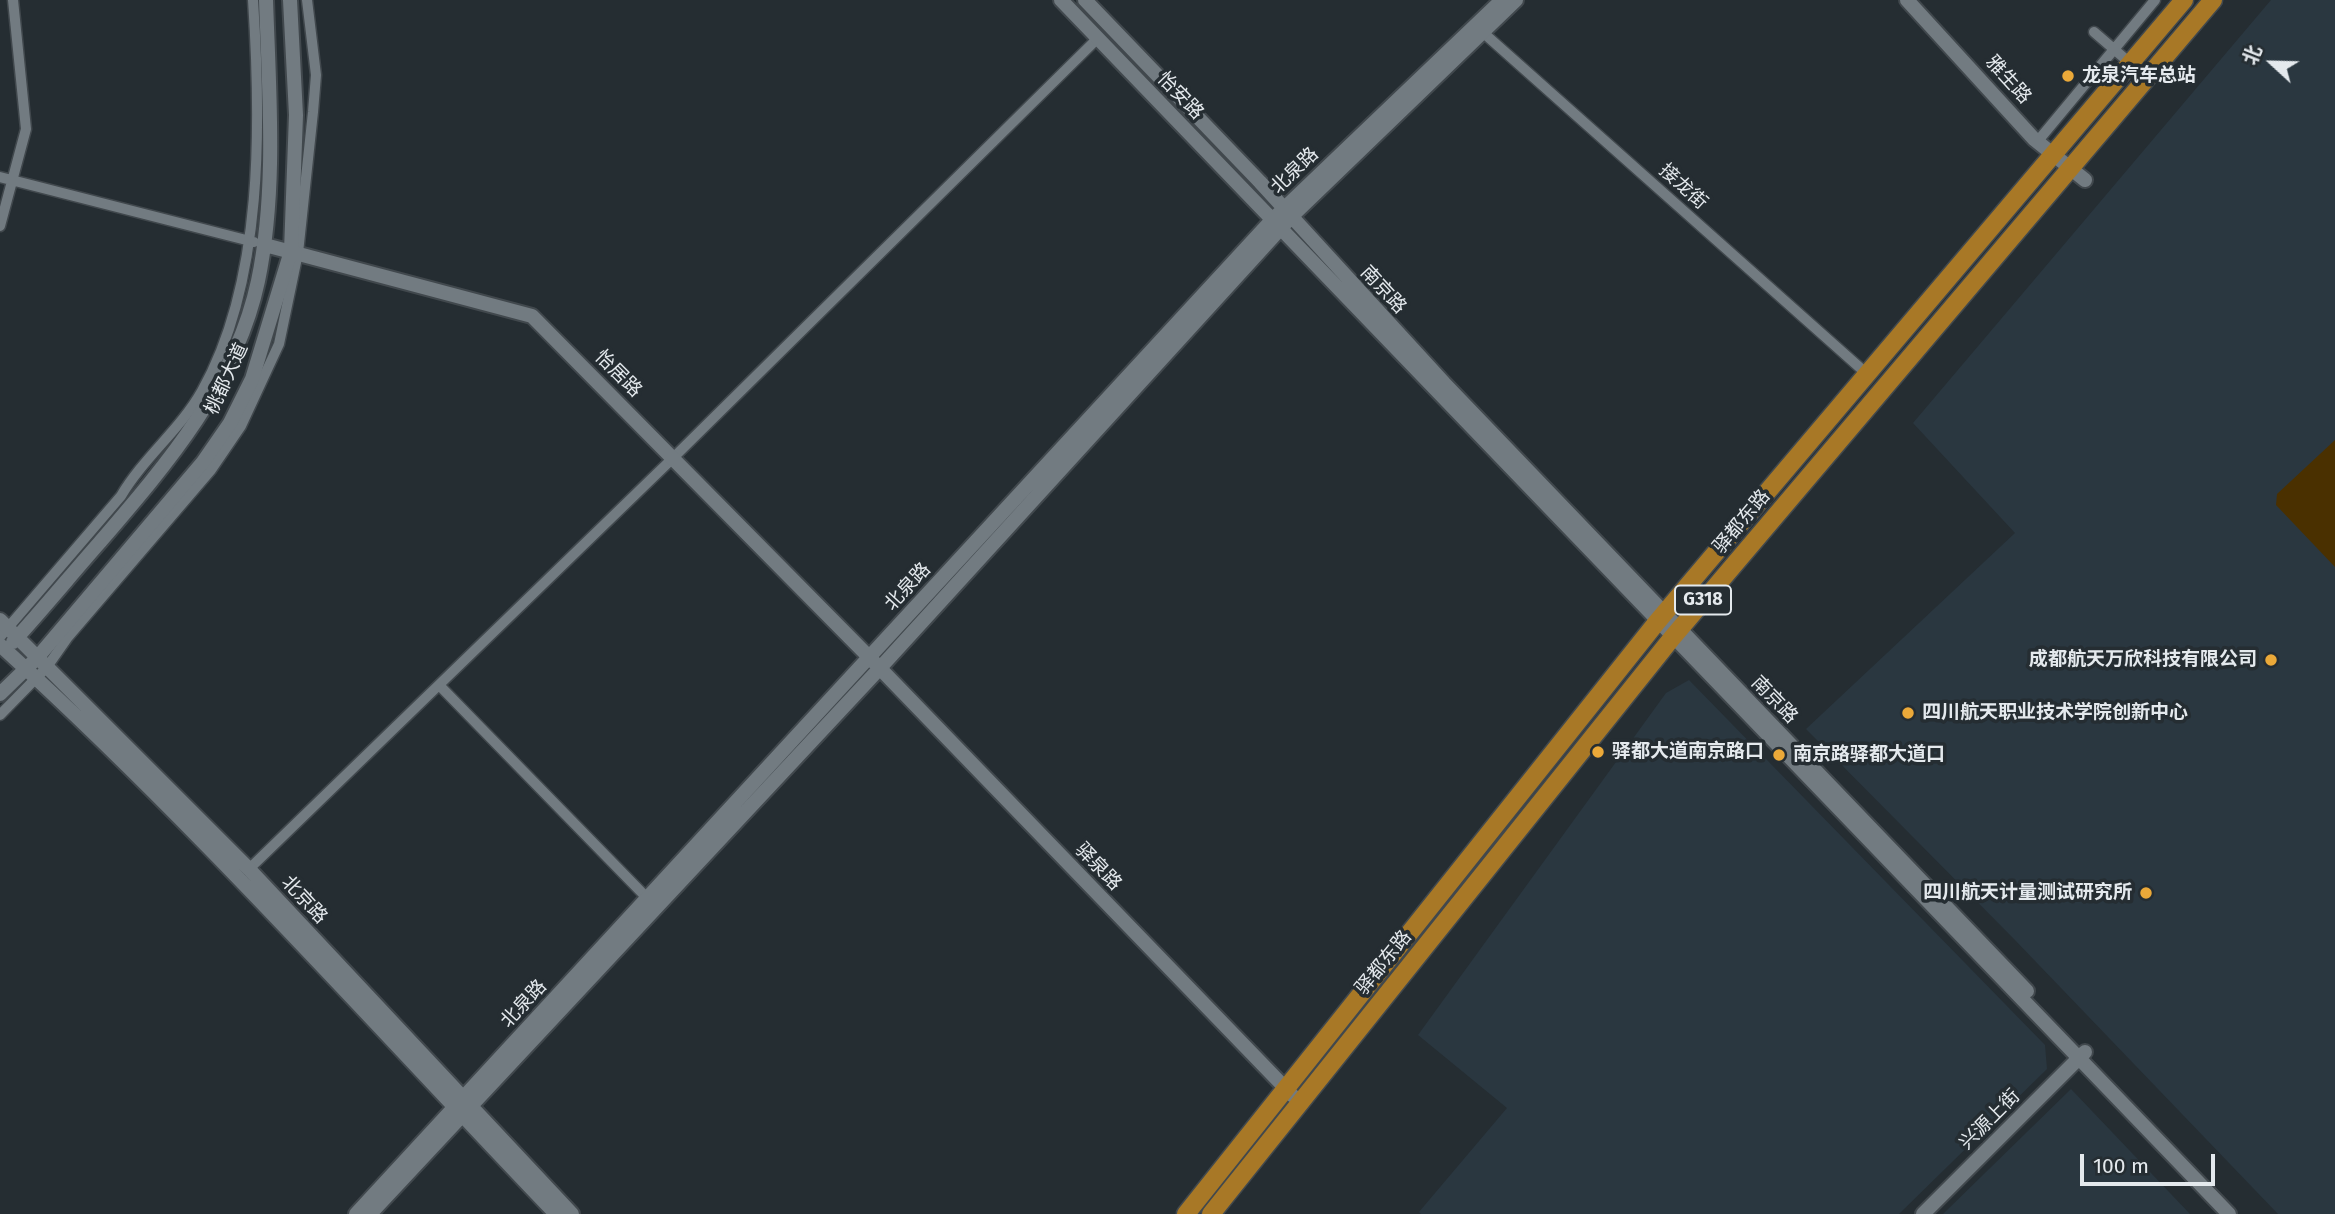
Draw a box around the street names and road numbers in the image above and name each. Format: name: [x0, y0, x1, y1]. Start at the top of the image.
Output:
street label: 雅生路: [1980, 51, 2036, 109]
street label: 怡安路: [1152, 68, 1208, 124]
street label: 北泉路: [1267, 143, 1323, 199]
street label: 接龙街: [1654, 159, 1712, 215]
street label: 南京路: [1355, 261, 1411, 319]
street label: 桃都大道: [201, 340, 253, 418]
street label: 怡居路: [590, 346, 646, 402]
street label: 驿都东路: [1709, 486, 1775, 558]
street label: 北泉路: [880, 558, 936, 616]
road number: G318: [1675, 586, 1731, 614]
street label: 南京路: [1746, 672, 1802, 728]
street label: 驿泉路: [1070, 839, 1126, 895]
street label: 北京路: [276, 871, 332, 929]
street label: 驿都东路: [1351, 926, 1417, 1000]
street label: 北泉路: [496, 975, 552, 1033]
street label: 兴源上街: [1955, 1085, 2025, 1155]

